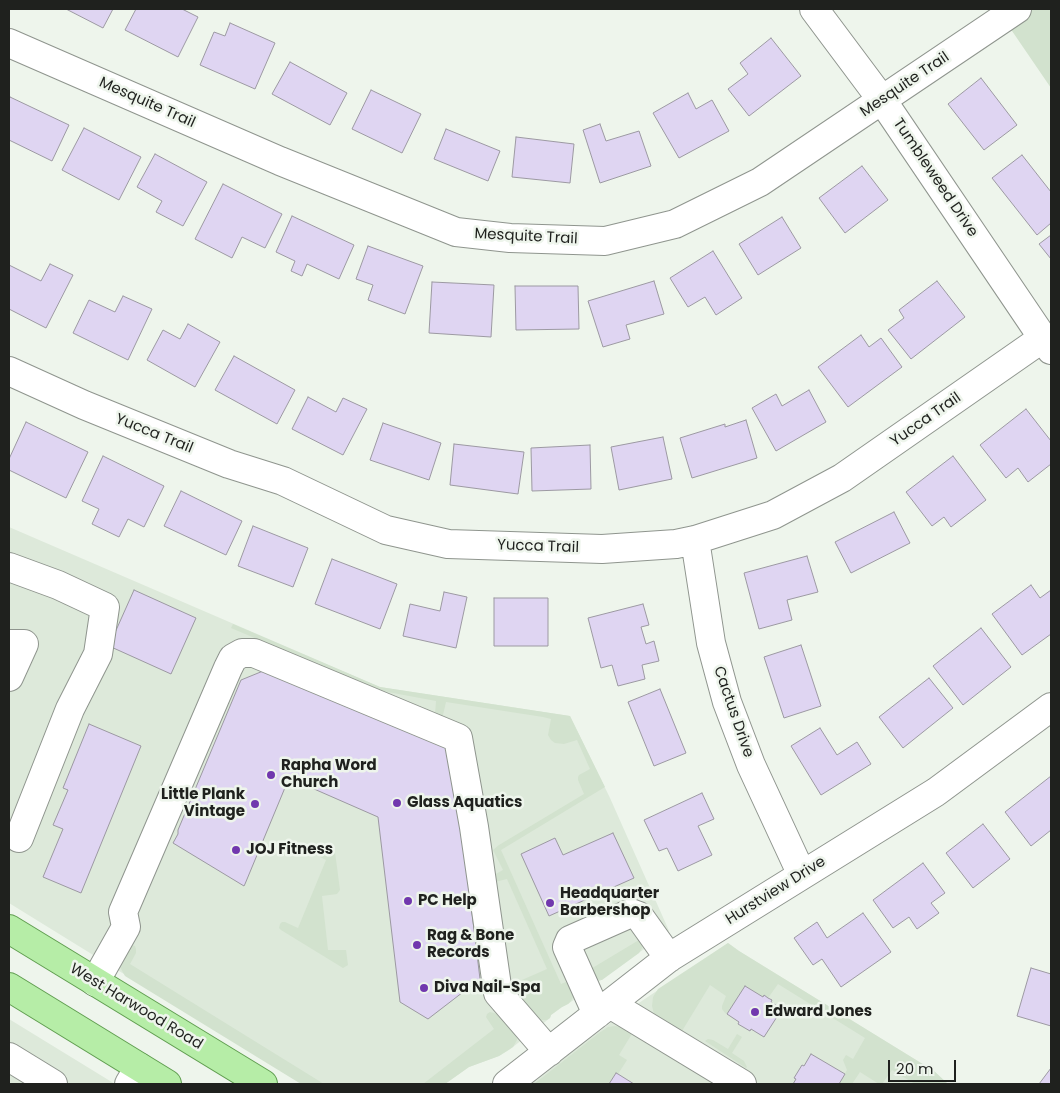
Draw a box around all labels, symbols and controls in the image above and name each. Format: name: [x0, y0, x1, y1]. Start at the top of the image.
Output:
street label: Mesquite Trail: [857, 49, 953, 121]
street label: Mesquite Trail: [96, 74, 198, 132]
street label: Tumbleweed Drive: [889, 115, 981, 241]
street label: Mesquite Trail: [474, 225, 578, 249]
street label: Yucca Trail: [887, 389, 965, 451]
street label: Yucca Trail: [113, 410, 195, 458]
street label: Yucca Trail: [497, 537, 579, 557]
street label: Cactus Drive: [709, 664, 757, 760]
place label: Rapha Word Church: [281, 757, 377, 792]
marker: Rapha Word Church: [265, 769, 277, 781]
place label: Little Plank Vintage: [161, 786, 245, 821]
place label: Glass Aquatics: [407, 794, 522, 812]
marker: Glass Aquatics: [391, 797, 403, 809]
marker: Little Plank Vintage: [249, 798, 261, 810]
place label: JOJ Fitness: [246, 841, 333, 859]
marker: JOJ Fitness: [230, 844, 242, 856]
street label: Hurstview Drive: [723, 853, 829, 929]
place label: Headquarter Barbershop: [560, 885, 659, 920]
place label: PC Help: [418, 892, 477, 910]
marker: PC Help: [402, 895, 414, 907]
marker: Headquarter Barbershop: [544, 897, 556, 909]
place label: Rag & Bone Records: [427, 927, 514, 962]
marker: Rag & Bone Records: [411, 939, 423, 951]
street label: West Harwood Road: [66, 960, 206, 1054]
place label: Diva Nail-Spa: [434, 979, 541, 997]
marker: Diva Nail-Spa: [418, 982, 430, 994]
place label: Edward Jones: [765, 1003, 872, 1021]
marker: Edward Jones: [749, 1006, 761, 1018]
scale bar: [890, 1050, 958, 1082]
text: 20 m: [896, 1058, 934, 1079]

